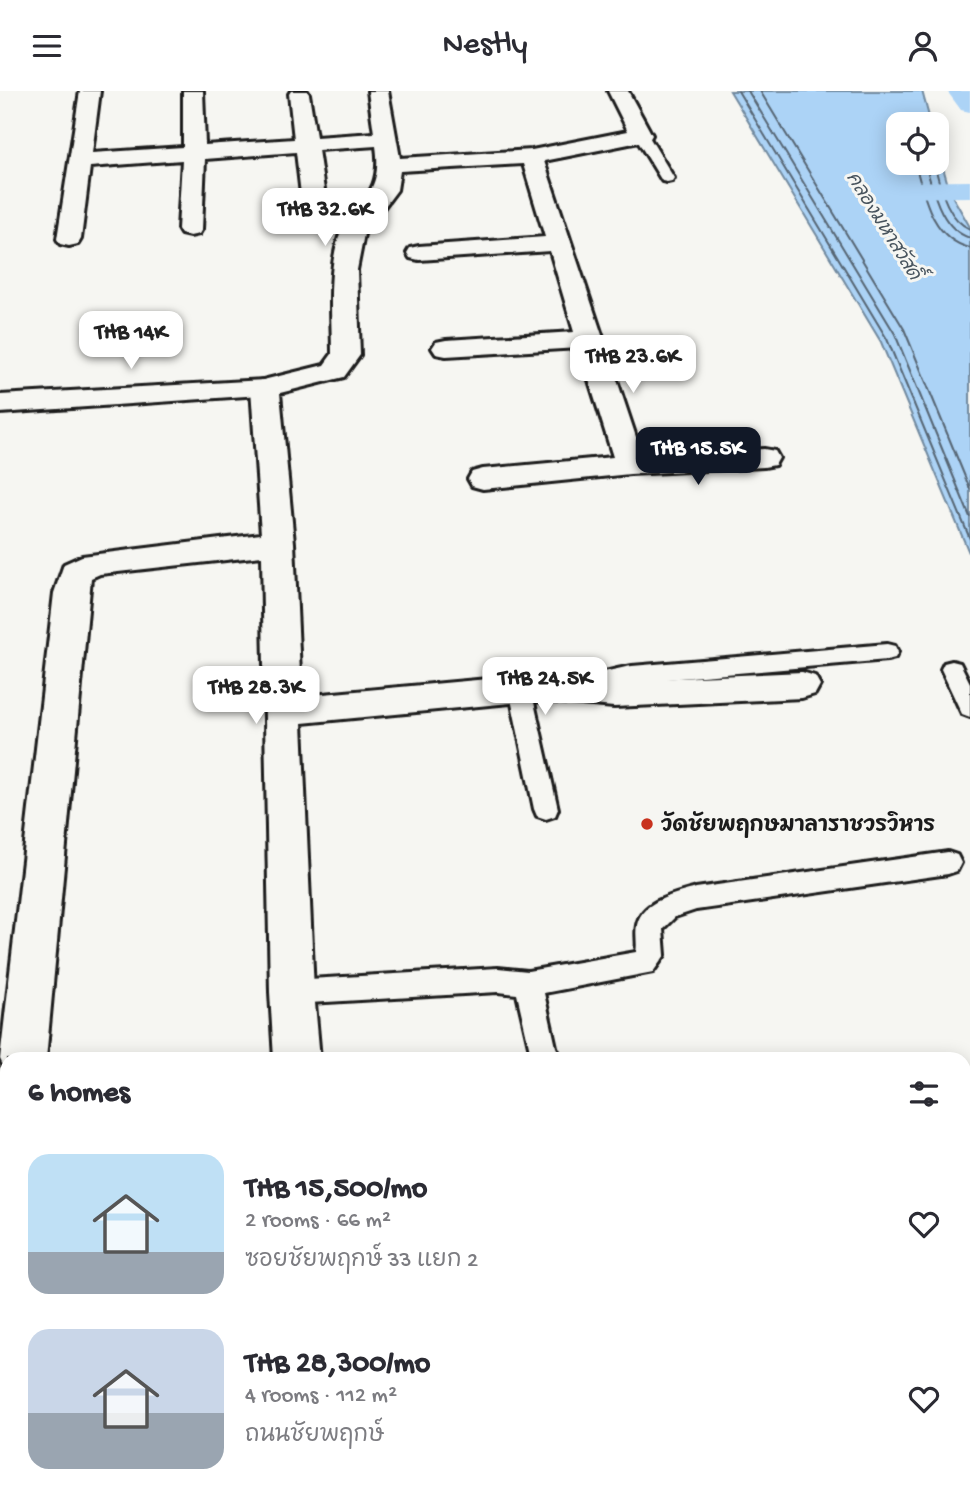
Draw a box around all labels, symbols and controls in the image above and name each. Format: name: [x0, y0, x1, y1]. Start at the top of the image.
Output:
icon: menu: [28, 27, 66, 65]
text: Nestly: [442, 27, 528, 65]
icon: person: [904, 27, 942, 65]
map controls: [886, 112, 949, 175]
button: locate: [886, 112, 949, 175]
water label: คลองมหาสวัสดิ์: [840, 164, 934, 290]
pin: THB 32.6K: [245, 188, 405, 248]
text: THB 32.6K: [278, 197, 372, 224]
pin: THB 14K: [66, 311, 196, 371]
text: THB 14K: [95, 320, 167, 347]
pin: THB 23.6K: [553, 335, 713, 395]
text: THB 23.6K: [586, 344, 680, 371]
pin: THB 15.5K: [618, 427, 778, 487]
text: THB 15.5K: [652, 436, 744, 463]
pin: THB 24.5K: [465, 657, 625, 717]
text: THB 24.5K: [498, 666, 592, 693]
pin: THB 28.3K: [176, 667, 336, 726]
text: THB 28.3K: [209, 675, 303, 702]
place label: วัดชัยพฤกษมาลาราชวรวิหาร: [661, 811, 935, 840]
marker: วัดชัยพฤกษมาลาราชวรวิหาร: [639, 816, 655, 832]
icon: filters: [905, 1075, 943, 1113]
text: 6 homes: [28, 1077, 130, 1112]
text: THB 15,500/mo: [245, 1173, 427, 1208]
icon: home: [84, 1182, 168, 1266]
icon: heart: [905, 1205, 943, 1243]
text: 2 rooms · 66 m²: [245, 1208, 391, 1235]
text: ซอยชัยพฤกษ์ 33 แยก 2: [245, 1248, 478, 1275]
text: THB 28,300/mo: [245, 1348, 430, 1383]
icon: home: [84, 1357, 168, 1441]
icon: heart: [905, 1380, 943, 1418]
text: 4 rooms · 112 m²: [245, 1383, 397, 1410]
text: ถนนชัยพฤกษ์: [245, 1423, 384, 1450]

